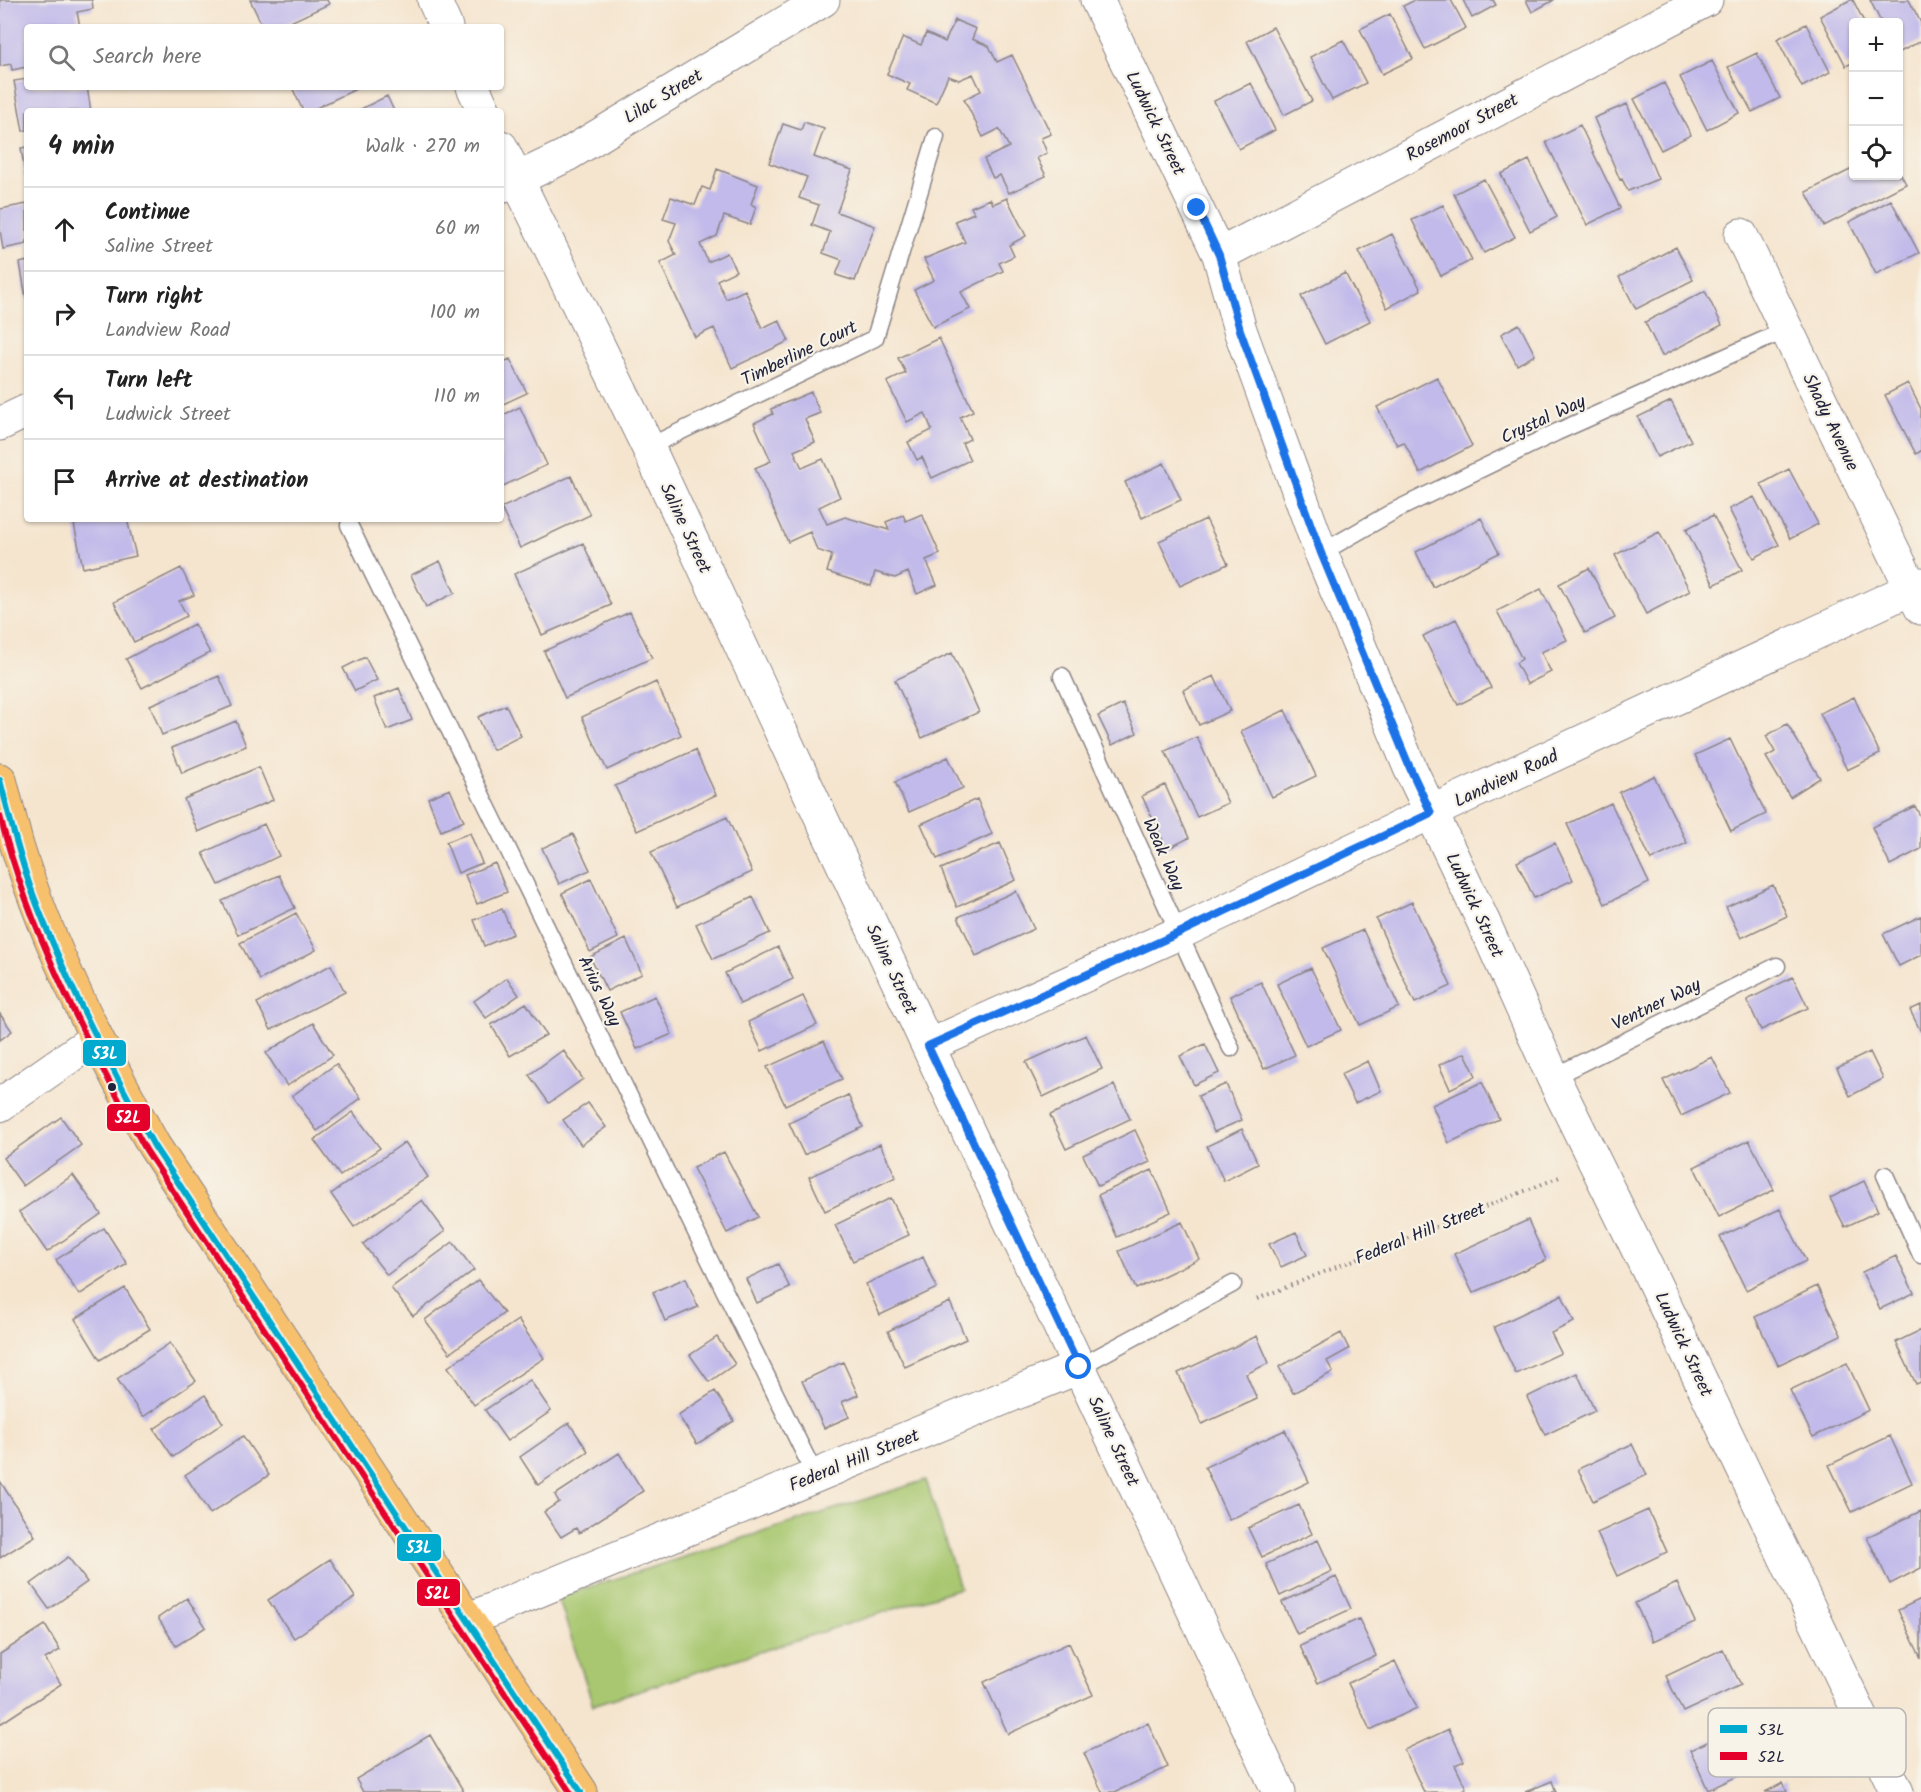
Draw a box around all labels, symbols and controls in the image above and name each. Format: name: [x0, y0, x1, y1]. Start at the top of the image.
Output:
map controls: [1849, 18, 1903, 180]
button: +: [1849, 18, 1903, 72]
search box: [24, 24, 504, 90]
text: Search here: [93, 40, 201, 75]
icon: search: [45, 41, 78, 74]
street label: Lilac Street: [619, 62, 710, 132]
street label: Ludwick Street: [1117, 66, 1193, 182]
button: −: [1849, 72, 1903, 126]
street label: Rosemoor Street: [1401, 86, 1525, 170]
text: 4 min: [48, 126, 115, 168]
button: locate: [1849, 126, 1903, 180]
text: Walk · 270 m: [365, 131, 480, 163]
route end: [1183, 194, 1209, 220]
text: Continue: [105, 196, 190, 231]
icon: ahead: [48, 213, 81, 246]
text: 60 m: [435, 213, 480, 245]
text: Saline Street: [105, 231, 213, 263]
text: Turn right: [105, 280, 203, 315]
icon: right: [48, 297, 81, 330]
text: 100 m: [430, 297, 480, 329]
street label: Timberline Court: [737, 313, 864, 395]
text: Landview Road: [105, 315, 230, 347]
text: Turn left: [105, 364, 192, 399]
street label: Shady Avenue: [1794, 369, 1866, 476]
icon: left: [48, 381, 81, 414]
text: 110 m: [434, 381, 480, 413]
street label: Crystal Way: [1496, 388, 1591, 453]
text: Ludwick Street: [105, 399, 231, 431]
text: Arrive at destination: [105, 464, 308, 499]
icon: arrive: [48, 465, 81, 498]
street label: Saline Street: [651, 478, 719, 580]
street label: Landview Road: [1450, 742, 1565, 816]
street label: Weak Way: [1134, 813, 1192, 896]
street label: Ludwick Street: [1437, 848, 1511, 964]
street label: Saline Street: [857, 919, 925, 1021]
street label: Arius Way: [569, 951, 629, 1033]
street label: Ventner Way: [1607, 971, 1707, 1039]
line badge: 53L: [82, 1039, 127, 1067]
text: 53L: [91, 1042, 118, 1067]
unlabelled marker: [106, 1081, 118, 1093]
line badge: 52L: [106, 1103, 151, 1132]
text: 52L: [114, 1106, 141, 1131]
street label: Federal Hill Street: [1351, 1195, 1491, 1274]
street label: Ludwick Street: [1646, 1287, 1720, 1403]
route start: [1065, 1353, 1091, 1379]
street label: Saline Street: [1079, 1391, 1147, 1493]
street label: Federal Hill Street: [785, 1422, 925, 1501]
line badge: 53L: [396, 1533, 442, 1562]
text: 53L: [405, 1536, 432, 1561]
line badge: 52L: [416, 1578, 461, 1607]
text: 52L: [424, 1582, 451, 1607]
legend: [1708, 1708, 1906, 1777]
text: 53L: [1758, 1718, 1784, 1743]
text: 52L: [1758, 1745, 1785, 1770]

